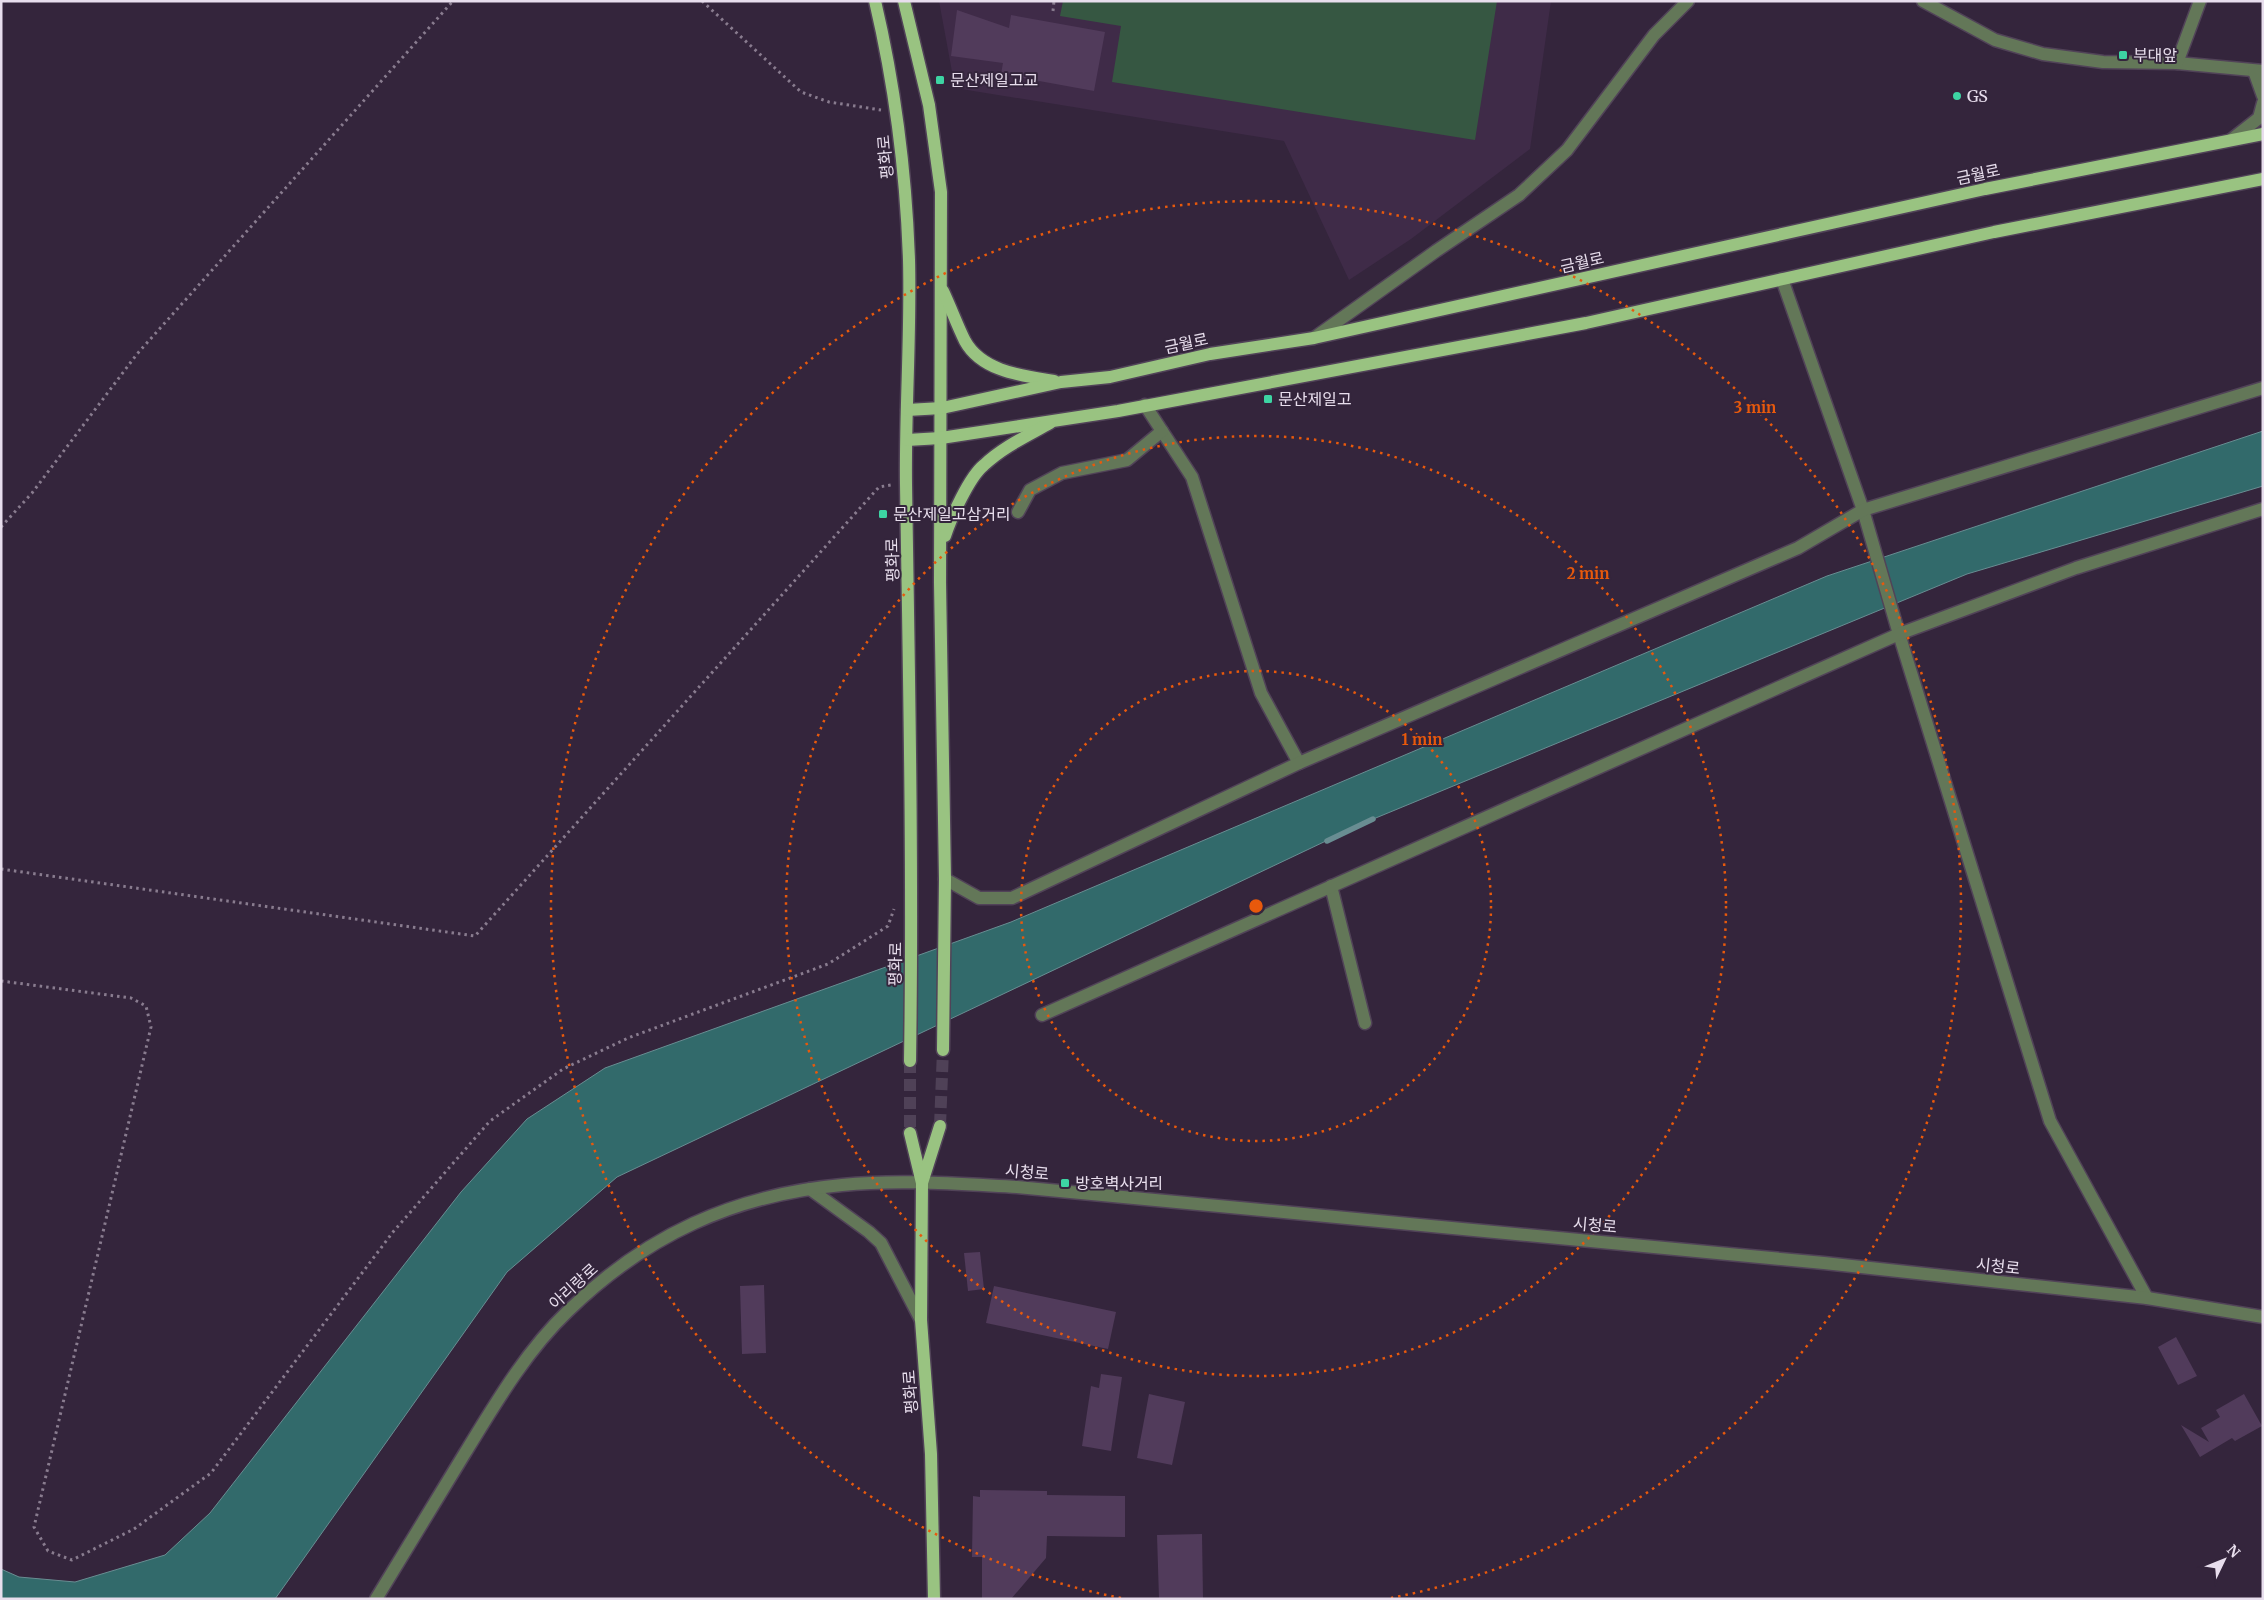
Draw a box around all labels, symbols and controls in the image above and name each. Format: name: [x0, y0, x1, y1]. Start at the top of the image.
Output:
place label: 부대앞: [2133, 45, 2177, 65]
marker: 부대앞: [2117, 49, 2129, 61]
place label: 문산제일고교: [950, 70, 1038, 90]
marker: 문산제일고교: [934, 74, 946, 86]
place label: GS: [1967, 86, 1988, 106]
marker: GS: [1951, 90, 1963, 102]
street label: 평화로: [873, 134, 897, 180]
street label: 금월로: [1954, 160, 2002, 188]
street label: 금월로: [1558, 247, 1606, 277]
street label: 금월로: [1162, 329, 1210, 357]
place label: 문산제일고: [1278, 389, 1352, 409]
marker: 문산제일고: [1262, 393, 1274, 405]
text: 3 min: [1734, 398, 1776, 417]
place label: 문산제일고삼거리: [893, 504, 1011, 524]
marker: 문산제일고삼거리: [877, 508, 889, 520]
street label: 평화로: [882, 537, 902, 582]
text: 2 min: [1567, 564, 1609, 583]
text: 1 min: [1402, 730, 1442, 749]
centre of rings: [1247, 897, 1265, 915]
street label: 평화로: [885, 941, 905, 986]
street label: 시청로: [1004, 1160, 1050, 1184]
place label: 방호벽사거리: [1075, 1173, 1163, 1193]
marker: 방호벽사거리: [1059, 1177, 1071, 1189]
street label: 시청로: [1572, 1213, 1618, 1237]
street label: 시청로: [1975, 1254, 2021, 1278]
street label: 아리랑로: [544, 1259, 602, 1313]
street label: 평화로: [898, 1369, 922, 1415]
north arrow: [2199, 1535, 2249, 1585]
text: N: [2223, 1541, 2244, 1561]

